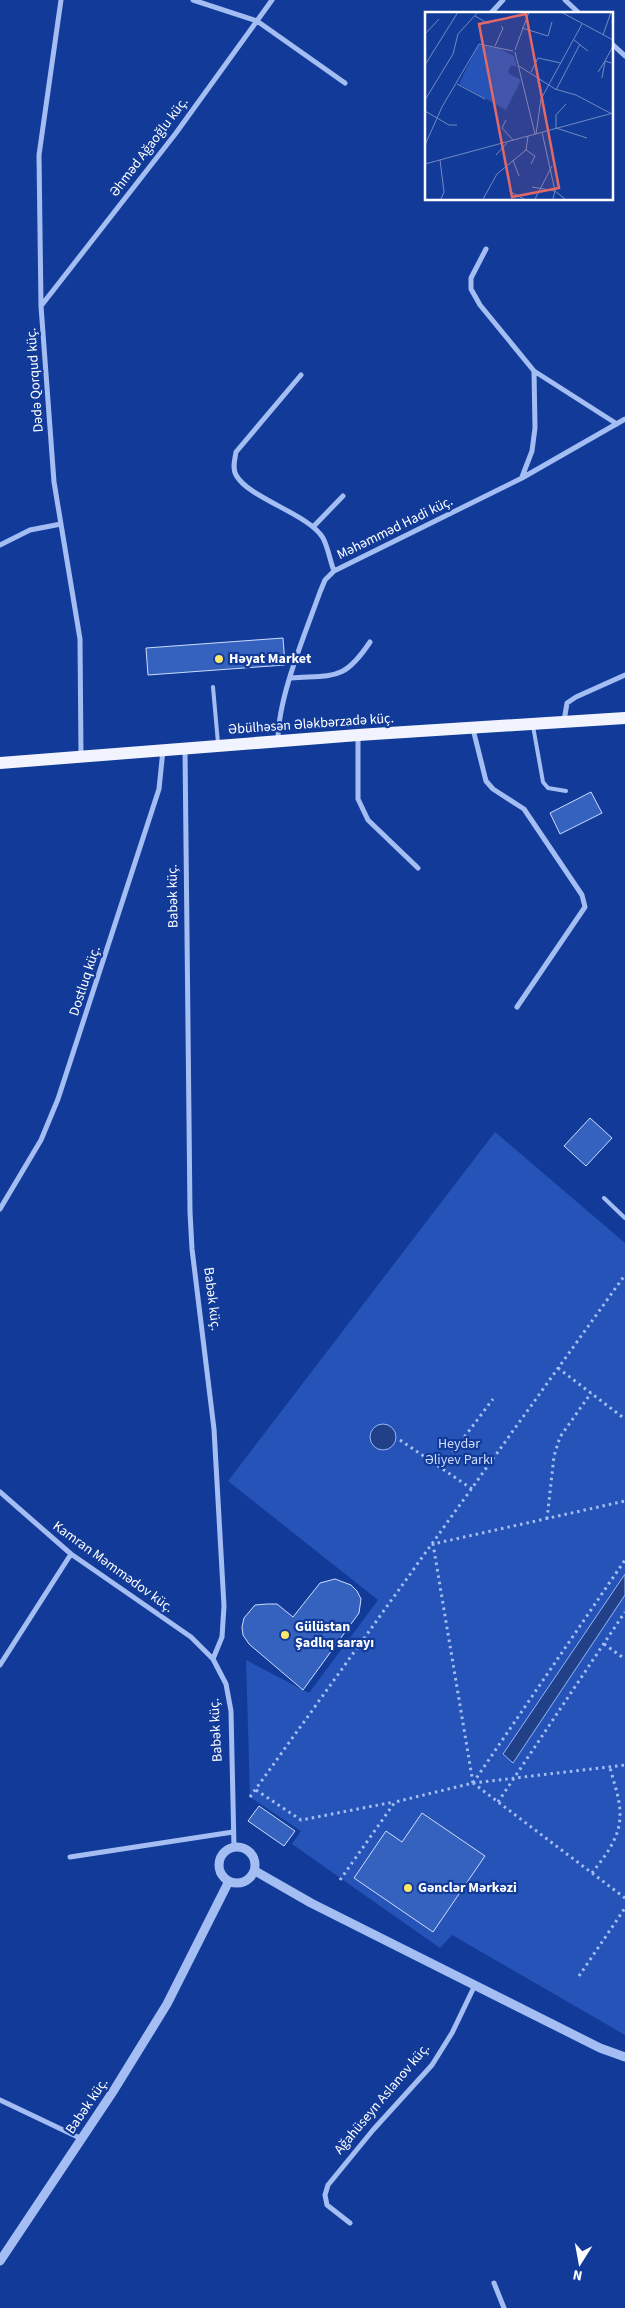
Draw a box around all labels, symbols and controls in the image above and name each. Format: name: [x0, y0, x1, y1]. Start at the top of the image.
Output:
inset map: [425, 12, 612, 200]
street label: Əhməd Ağaoğlu küç.: [105, 93, 193, 201]
street label: Dədə Qorqud küç.: [21, 327, 49, 433]
street label: Məhəmməd Hadi küç.: [334, 491, 456, 565]
place label: Həyat Market: [229, 649, 312, 669]
marker: Həyat Market: [213, 653, 225, 665]
street label: Əbülhəsən Ələkbərzadə küç.: [227, 708, 395, 740]
street label: Babək küç.: [162, 864, 184, 928]
street label: Dostluq küç.: [64, 943, 106, 1019]
street label: Babək küç.: [198, 1266, 226, 1332]
park label: Heydər Əliyev Parkı: [425, 1434, 493, 1470]
street label: Kamran Məmmədov küç.: [48, 1516, 178, 1618]
place label: Gülüstan Şadlıq sarayı: [295, 1617, 374, 1653]
marker: Gülüstan Şadlıq sarayı: [279, 1629, 291, 1641]
street label: Babək küç.: [204, 1698, 228, 1762]
place label: Gənclər Mərkəzi: [418, 1878, 517, 1898]
marker: Gənclər Mərkəzi: [402, 1882, 414, 1894]
street label: Ağahüseyn Aslanov küç.: [329, 2039, 435, 2159]
street label: Babək küç.: [61, 2074, 113, 2138]
north arrow: [555, 2238, 605, 2288]
text: N: [571, 2264, 584, 2285]

